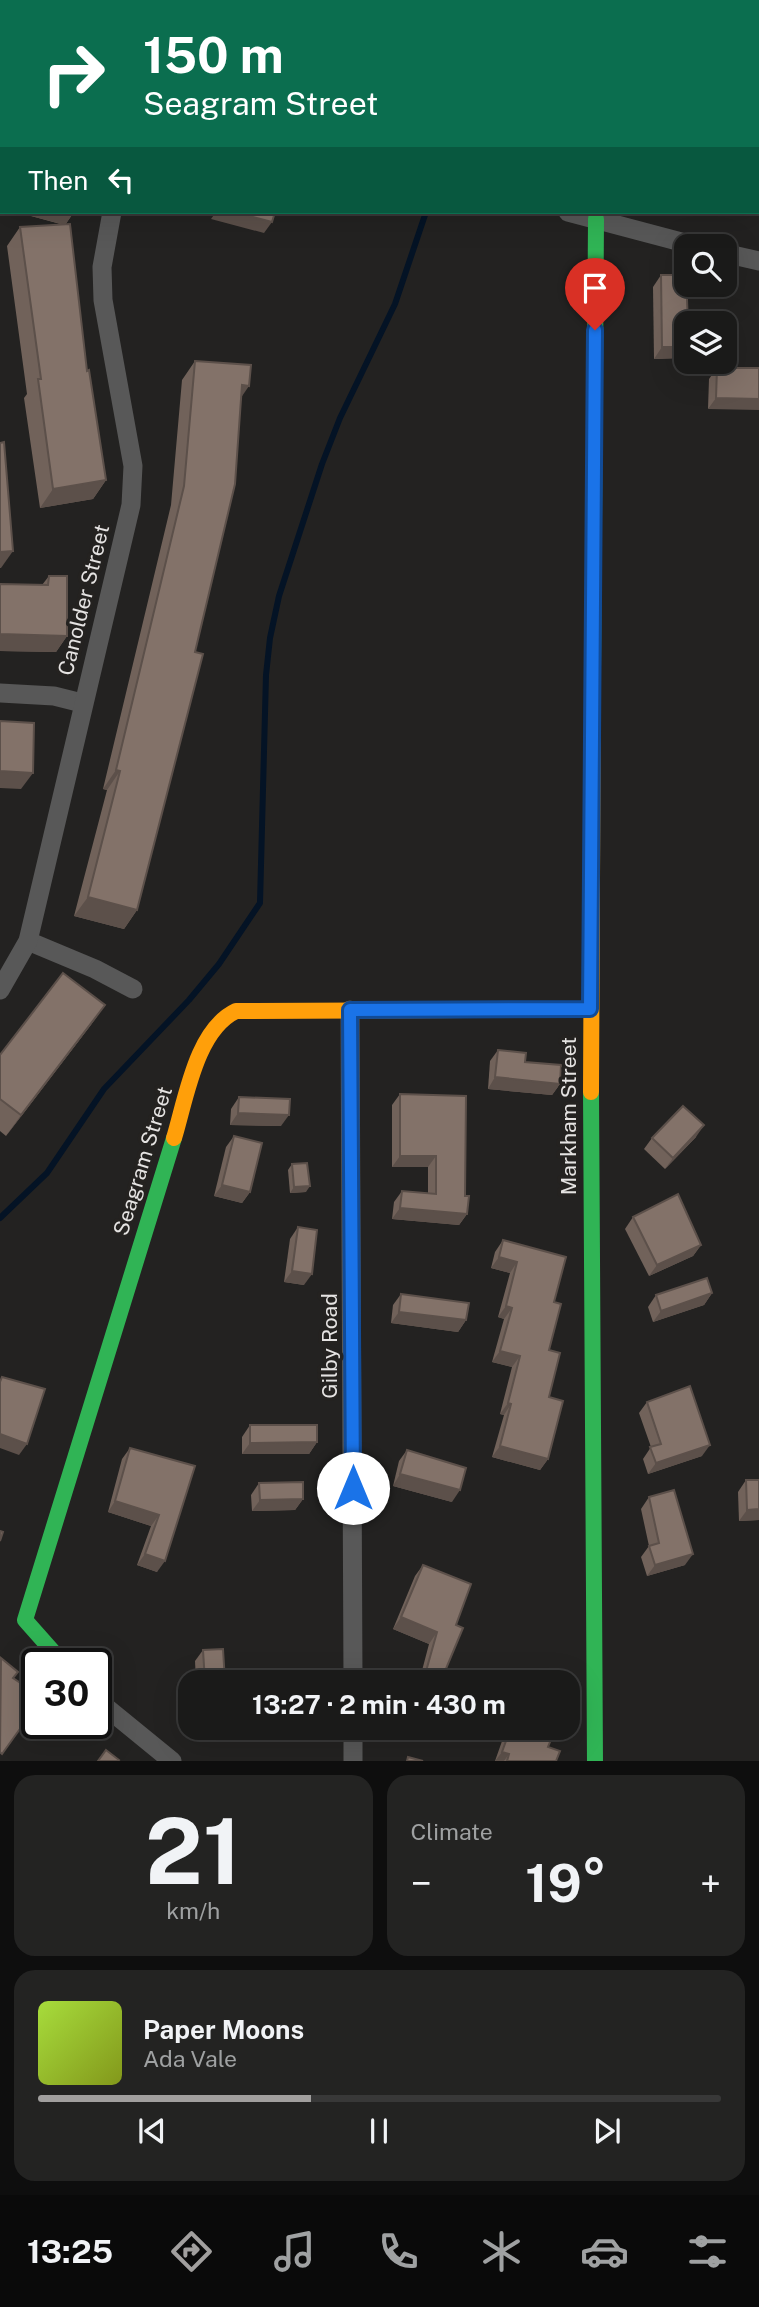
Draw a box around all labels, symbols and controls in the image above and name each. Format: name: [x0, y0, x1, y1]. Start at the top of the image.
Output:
text: 150 m: [143, 26, 284, 84]
icon: right: [28, 28, 119, 119]
text: Seagram Street: [143, 85, 379, 122]
icon: left: [102, 161, 140, 199]
text: Then: [28, 165, 88, 196]
map controls: [674, 234, 737, 374]
button: search: [674, 234, 737, 297]
pin: [565, 258, 625, 330]
icon: arrive: [576, 269, 614, 307]
button: layers: [674, 311, 737, 374]
street label: Canolder Street: [53, 522, 114, 678]
street label: Markham Street: [556, 1037, 581, 1195]
street label: Seagram Street: [108, 1083, 177, 1238]
street label: Gilby Road: [317, 1293, 342, 1399]
position arrow: [316, 1451, 390, 1525]
speed limit sign: 30: [21, 1648, 112, 1739]
text: 13:27 · 2 min · 430 m: [252, 1689, 506, 1720]
text: 21: [145, 1798, 242, 1904]
text: Climate: [411, 1818, 493, 1845]
text: 19°: [525, 1853, 606, 1914]
text: −: [411, 1861, 432, 1906]
text: +: [700, 1861, 721, 1906]
text: km/h: [166, 1897, 220, 1924]
text: Paper Moons: [143, 2014, 304, 2045]
text: Ada Vale: [143, 2045, 237, 2072]
icon: previous: [133, 2112, 171, 2150]
icon: pause: [360, 2112, 398, 2150]
icon: next: [588, 2112, 626, 2150]
icon: directions: [167, 2227, 216, 2276]
icon: music: [270, 2227, 319, 2276]
icon: phone: [374, 2227, 423, 2276]
icon: climate: [477, 2227, 526, 2276]
icon: car: [580, 2227, 629, 2276]
icon: filters: [683, 2227, 732, 2276]
text: 13:25: [27, 2233, 113, 2270]

